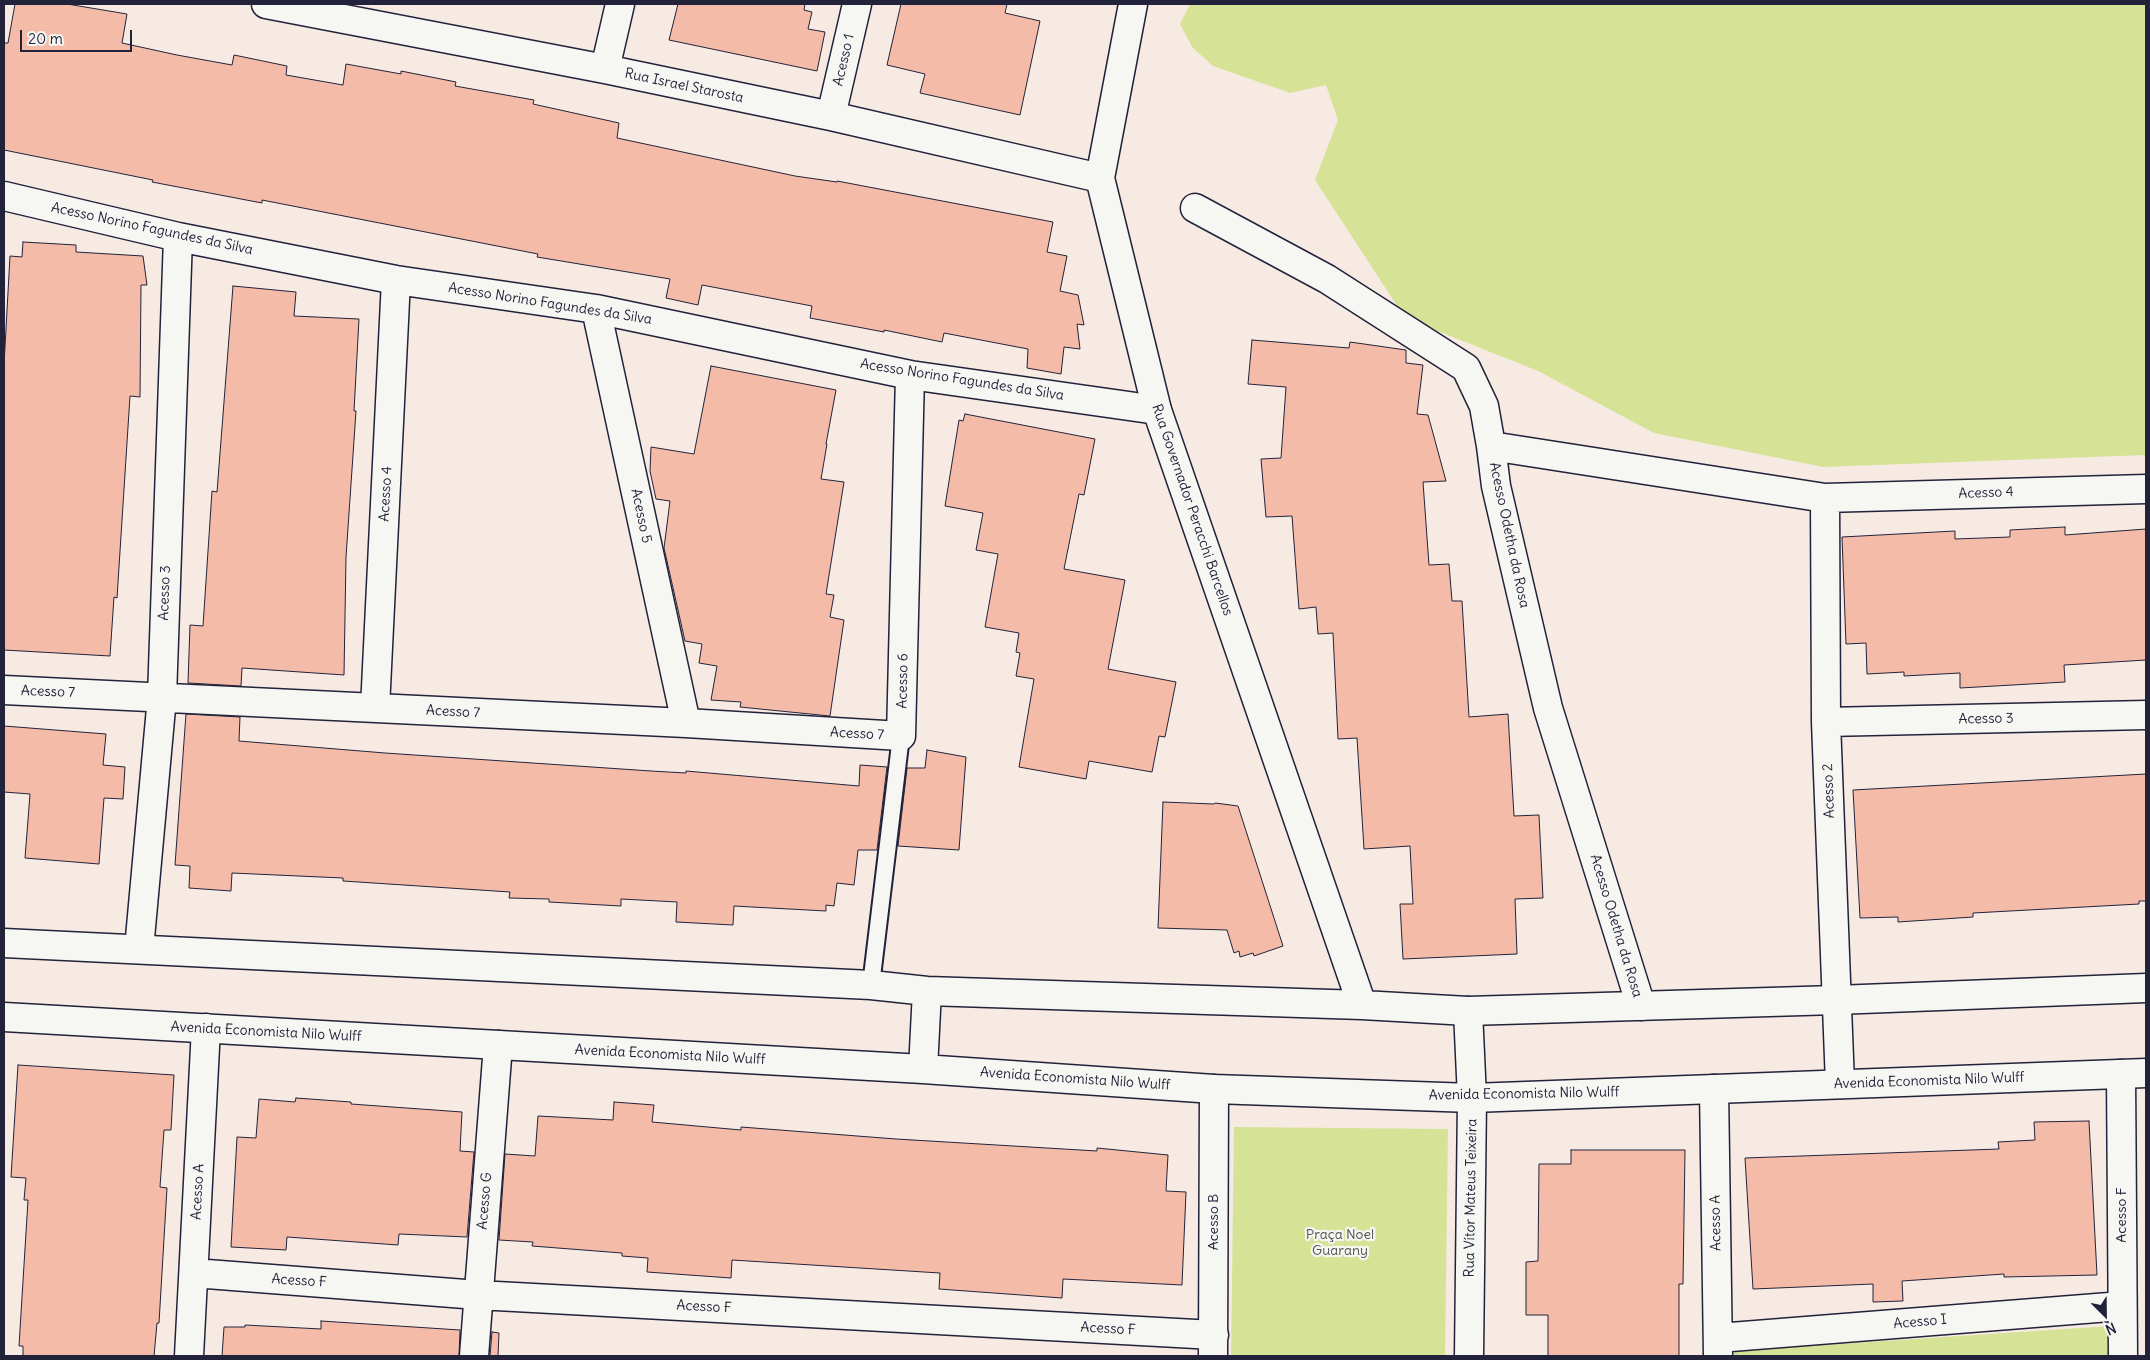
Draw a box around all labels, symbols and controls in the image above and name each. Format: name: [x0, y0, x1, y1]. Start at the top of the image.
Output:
scale bar: [22, 20, 135, 52]
text: 20 m: [28, 29, 63, 48]
street label: Acesso 1: [830, 32, 858, 88]
street label: Rua Israel Starosta: [623, 65, 745, 107]
street label: Acesso Norino Fagundes da Silva: [50, 199, 254, 259]
street label: Acesso Norino Fagundes da Silva: [447, 280, 653, 328]
street label: Acesso Norino Fagundes da Silva: [859, 356, 1065, 404]
street label: Rua Governador Peracchi Barcellos: [1148, 402, 1236, 618]
street label: Acesso Odetha da Rosa: [1485, 461, 1533, 609]
street label: Acesso 4: [376, 466, 396, 522]
street label: Acesso 4: [1958, 484, 2014, 502]
street label: Acesso 5: [627, 487, 655, 545]
street label: Acesso 3: [156, 565, 174, 621]
street label: Acesso 6: [894, 653, 912, 709]
street label: Acesso 7: [21, 683, 75, 701]
street label: Acesso 7: [425, 702, 481, 722]
street label: Acesso 3: [1958, 710, 2014, 728]
street label: Acesso 7: [829, 724, 885, 744]
street label: Acesso 2: [1820, 763, 1838, 819]
street label: Acesso Odetha da Rosa: [1586, 852, 1646, 1000]
street label: Avenida Economista Nilo Wulff: [170, 1019, 362, 1045]
street label: Avenida Economista Nilo Wulff: [574, 1042, 766, 1068]
street label: Avenida Economista Nilo Wulff: [979, 1064, 1171, 1094]
street label: Avenida Economista Nilo Wulff: [1833, 1069, 2025, 1093]
street label: Avenida Economista Nilo Wulff: [1429, 1084, 1619, 1104]
street label: Rua Vítor Mateus Teixeira: [1461, 1118, 1481, 1278]
street label: Acesso A: [188, 1163, 208, 1221]
street label: Acesso G: [474, 1172, 496, 1230]
street label: Acesso F: [2114, 1187, 2130, 1243]
street label: Acesso B: [1206, 1194, 1222, 1250]
street label: Acesso A: [1707, 1195, 1725, 1251]
park label: Praça Noel Guarany: [1306, 1227, 1374, 1260]
street label: Acesso F: [271, 1271, 327, 1291]
north arrow: [2080, 1290, 2130, 1340]
street label: Acesso F: [676, 1297, 732, 1317]
street label: Acesso I: [1893, 1311, 1947, 1333]
street label: Acesso F: [1080, 1319, 1136, 1339]
text: N: [2103, 1319, 2119, 1339]

